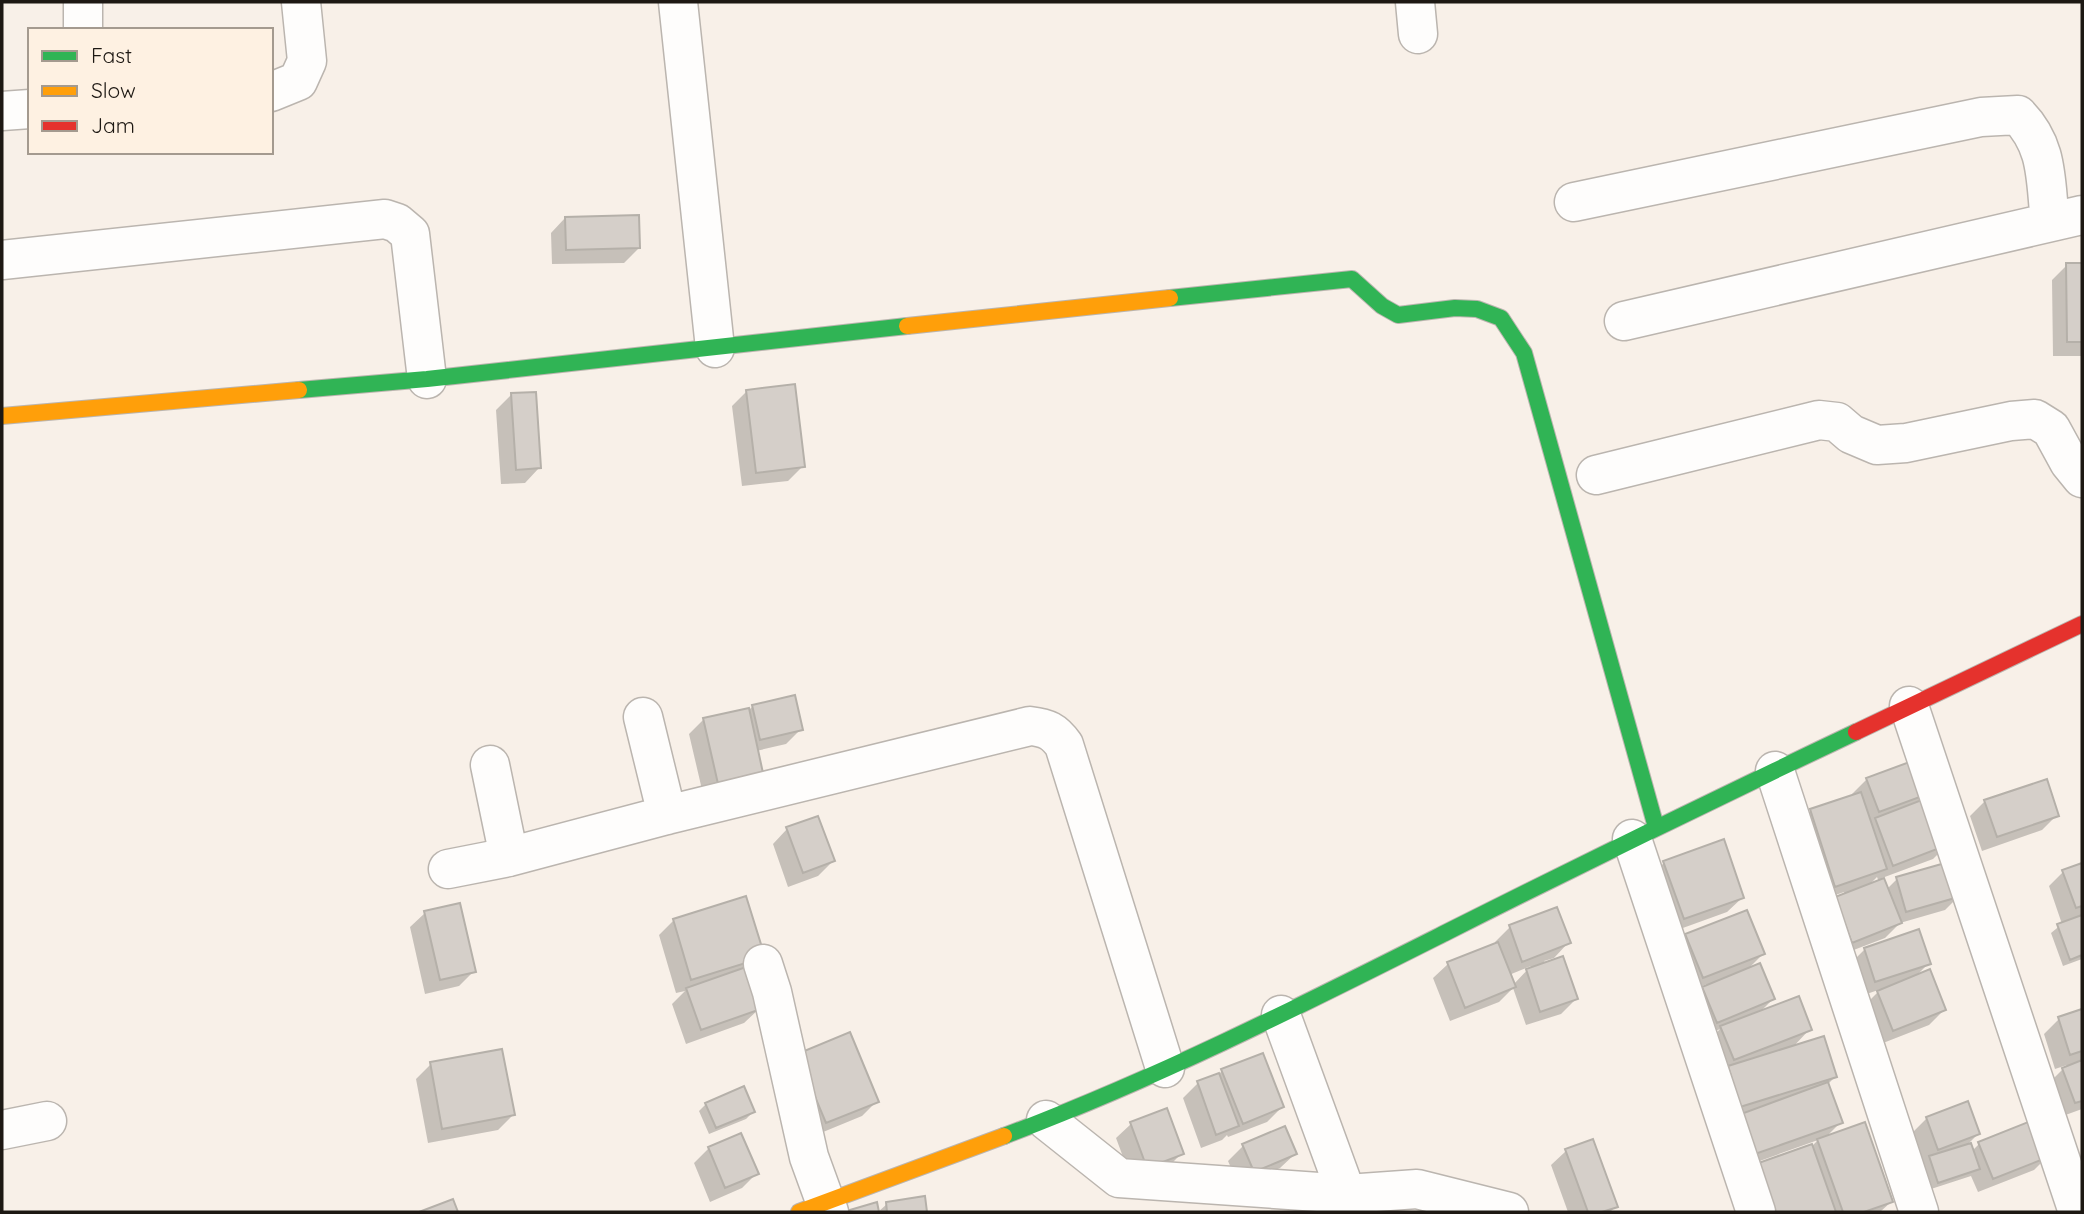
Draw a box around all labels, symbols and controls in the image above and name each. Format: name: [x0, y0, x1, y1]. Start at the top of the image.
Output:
legend: [28, 28, 273, 154]
text: Fast: [91, 42, 132, 68]
text: Slow: [91, 77, 136, 103]
text: Jam: [91, 112, 135, 138]

